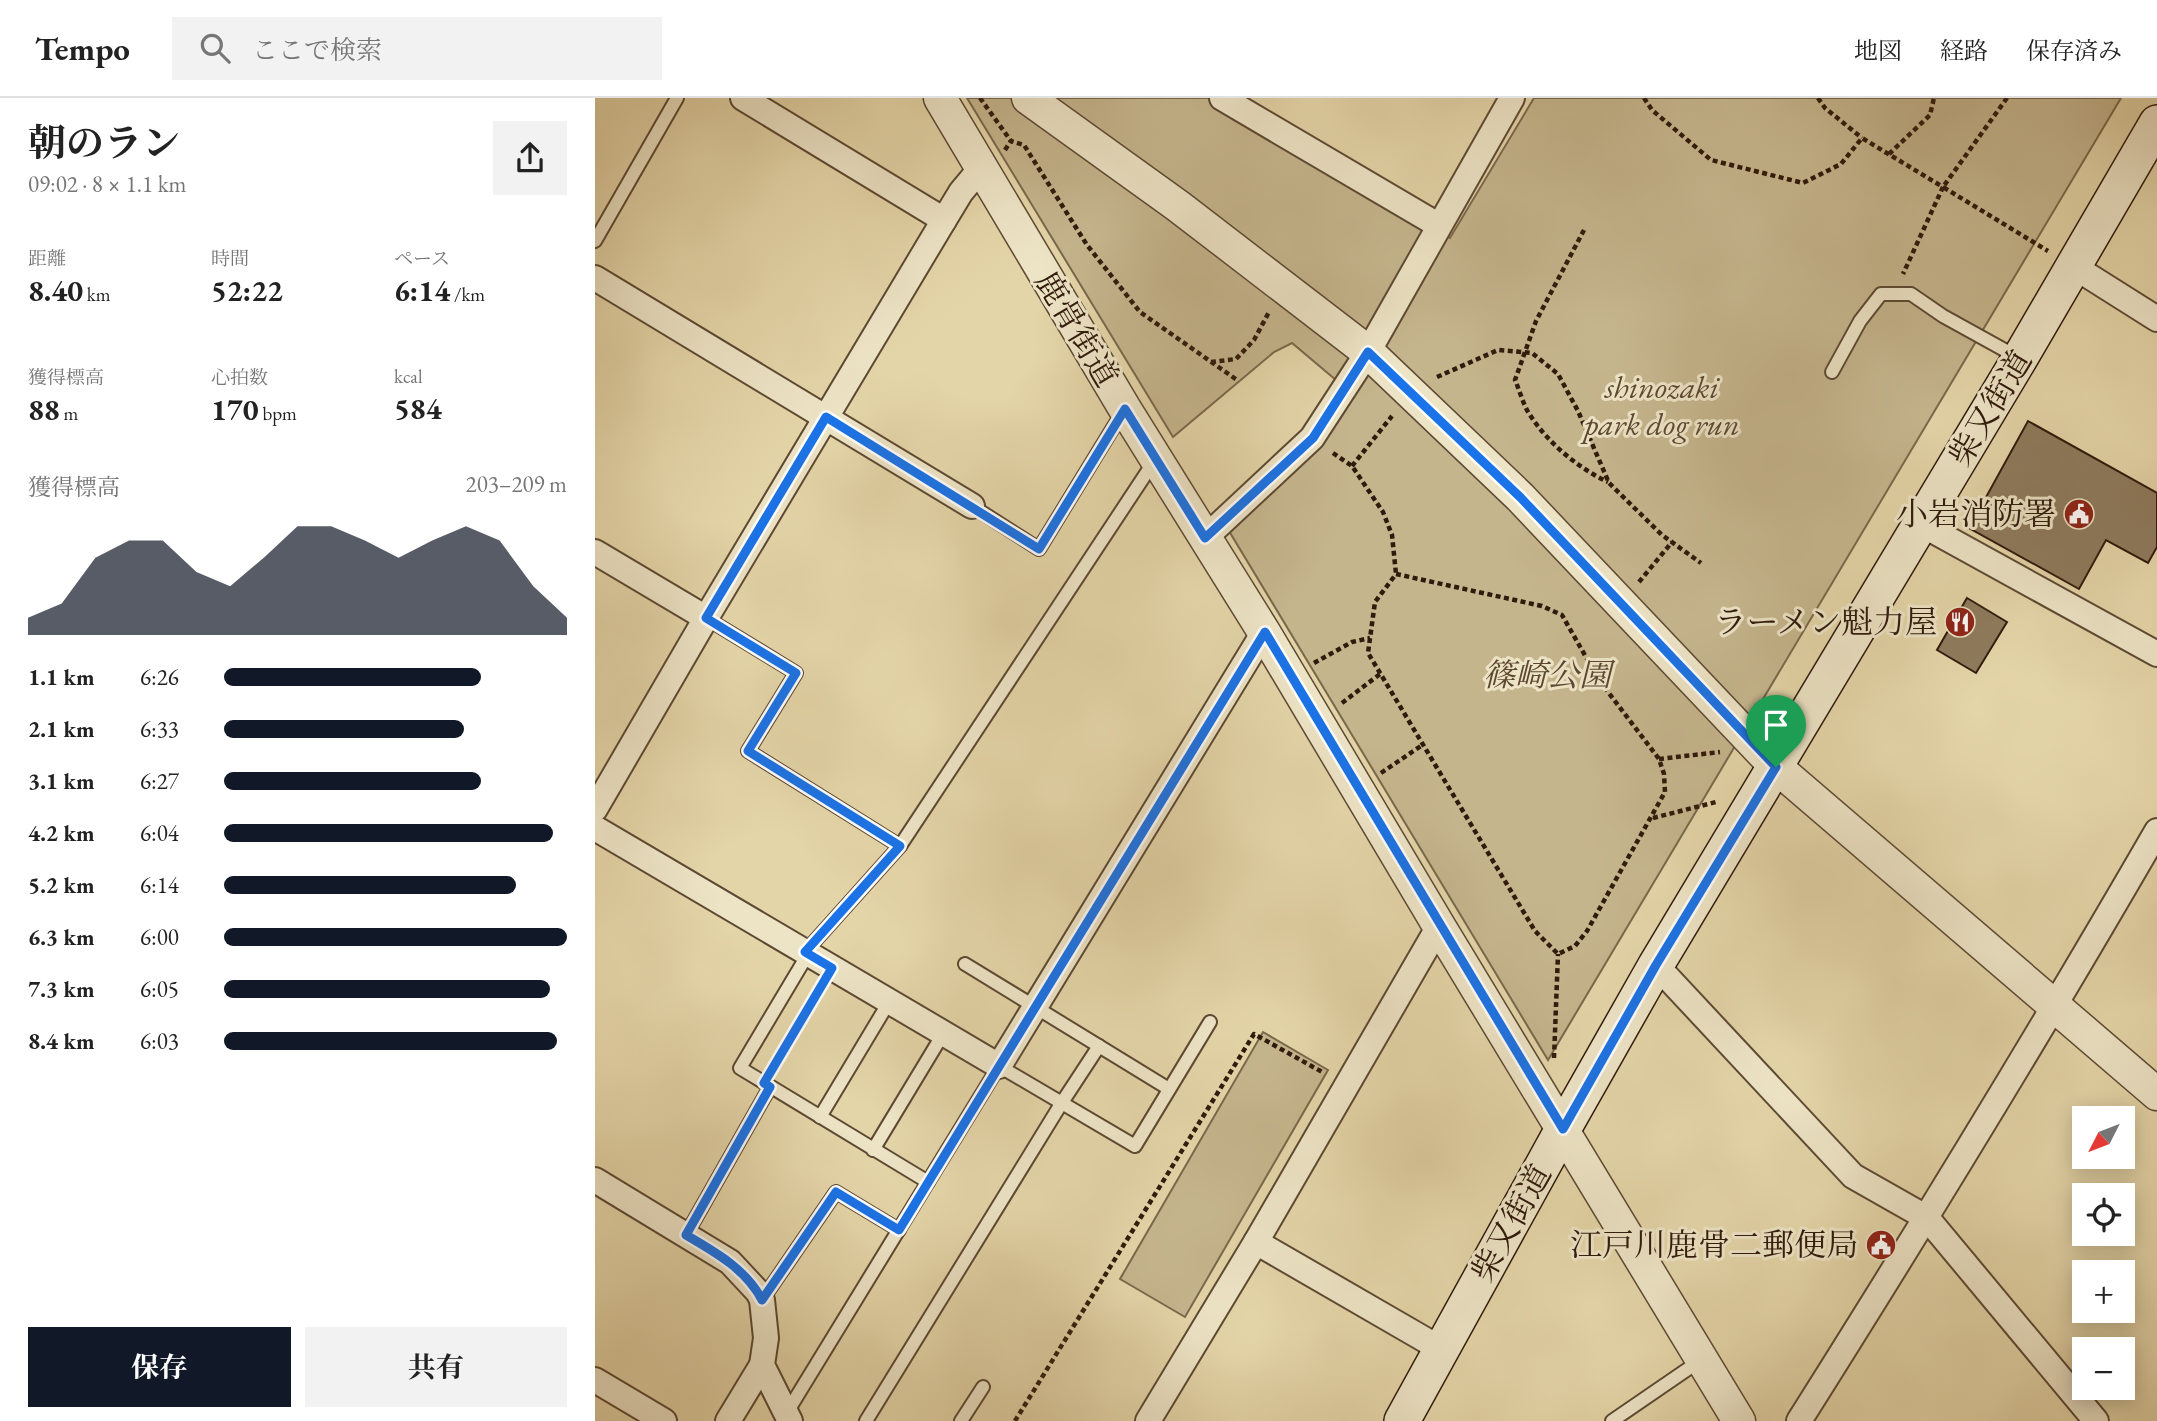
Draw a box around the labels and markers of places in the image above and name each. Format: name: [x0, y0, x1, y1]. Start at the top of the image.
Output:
place label: 小岩消防署: [1896, 493, 2056, 535]
public building icon: 小岩消防署: [2062, 497, 2096, 531]
place label: ラーメン魁力屋: [1715, 601, 1937, 643]
restaurant icon: ラーメン魁力屋: [1943, 605, 1977, 639]
pin: [1746, 695, 1806, 767]
place label: 江戸川鹿骨二郵便局: [1570, 1224, 1858, 1266]
public building icon: 江戸川鹿骨二郵便局: [1864, 1228, 1898, 1262]

